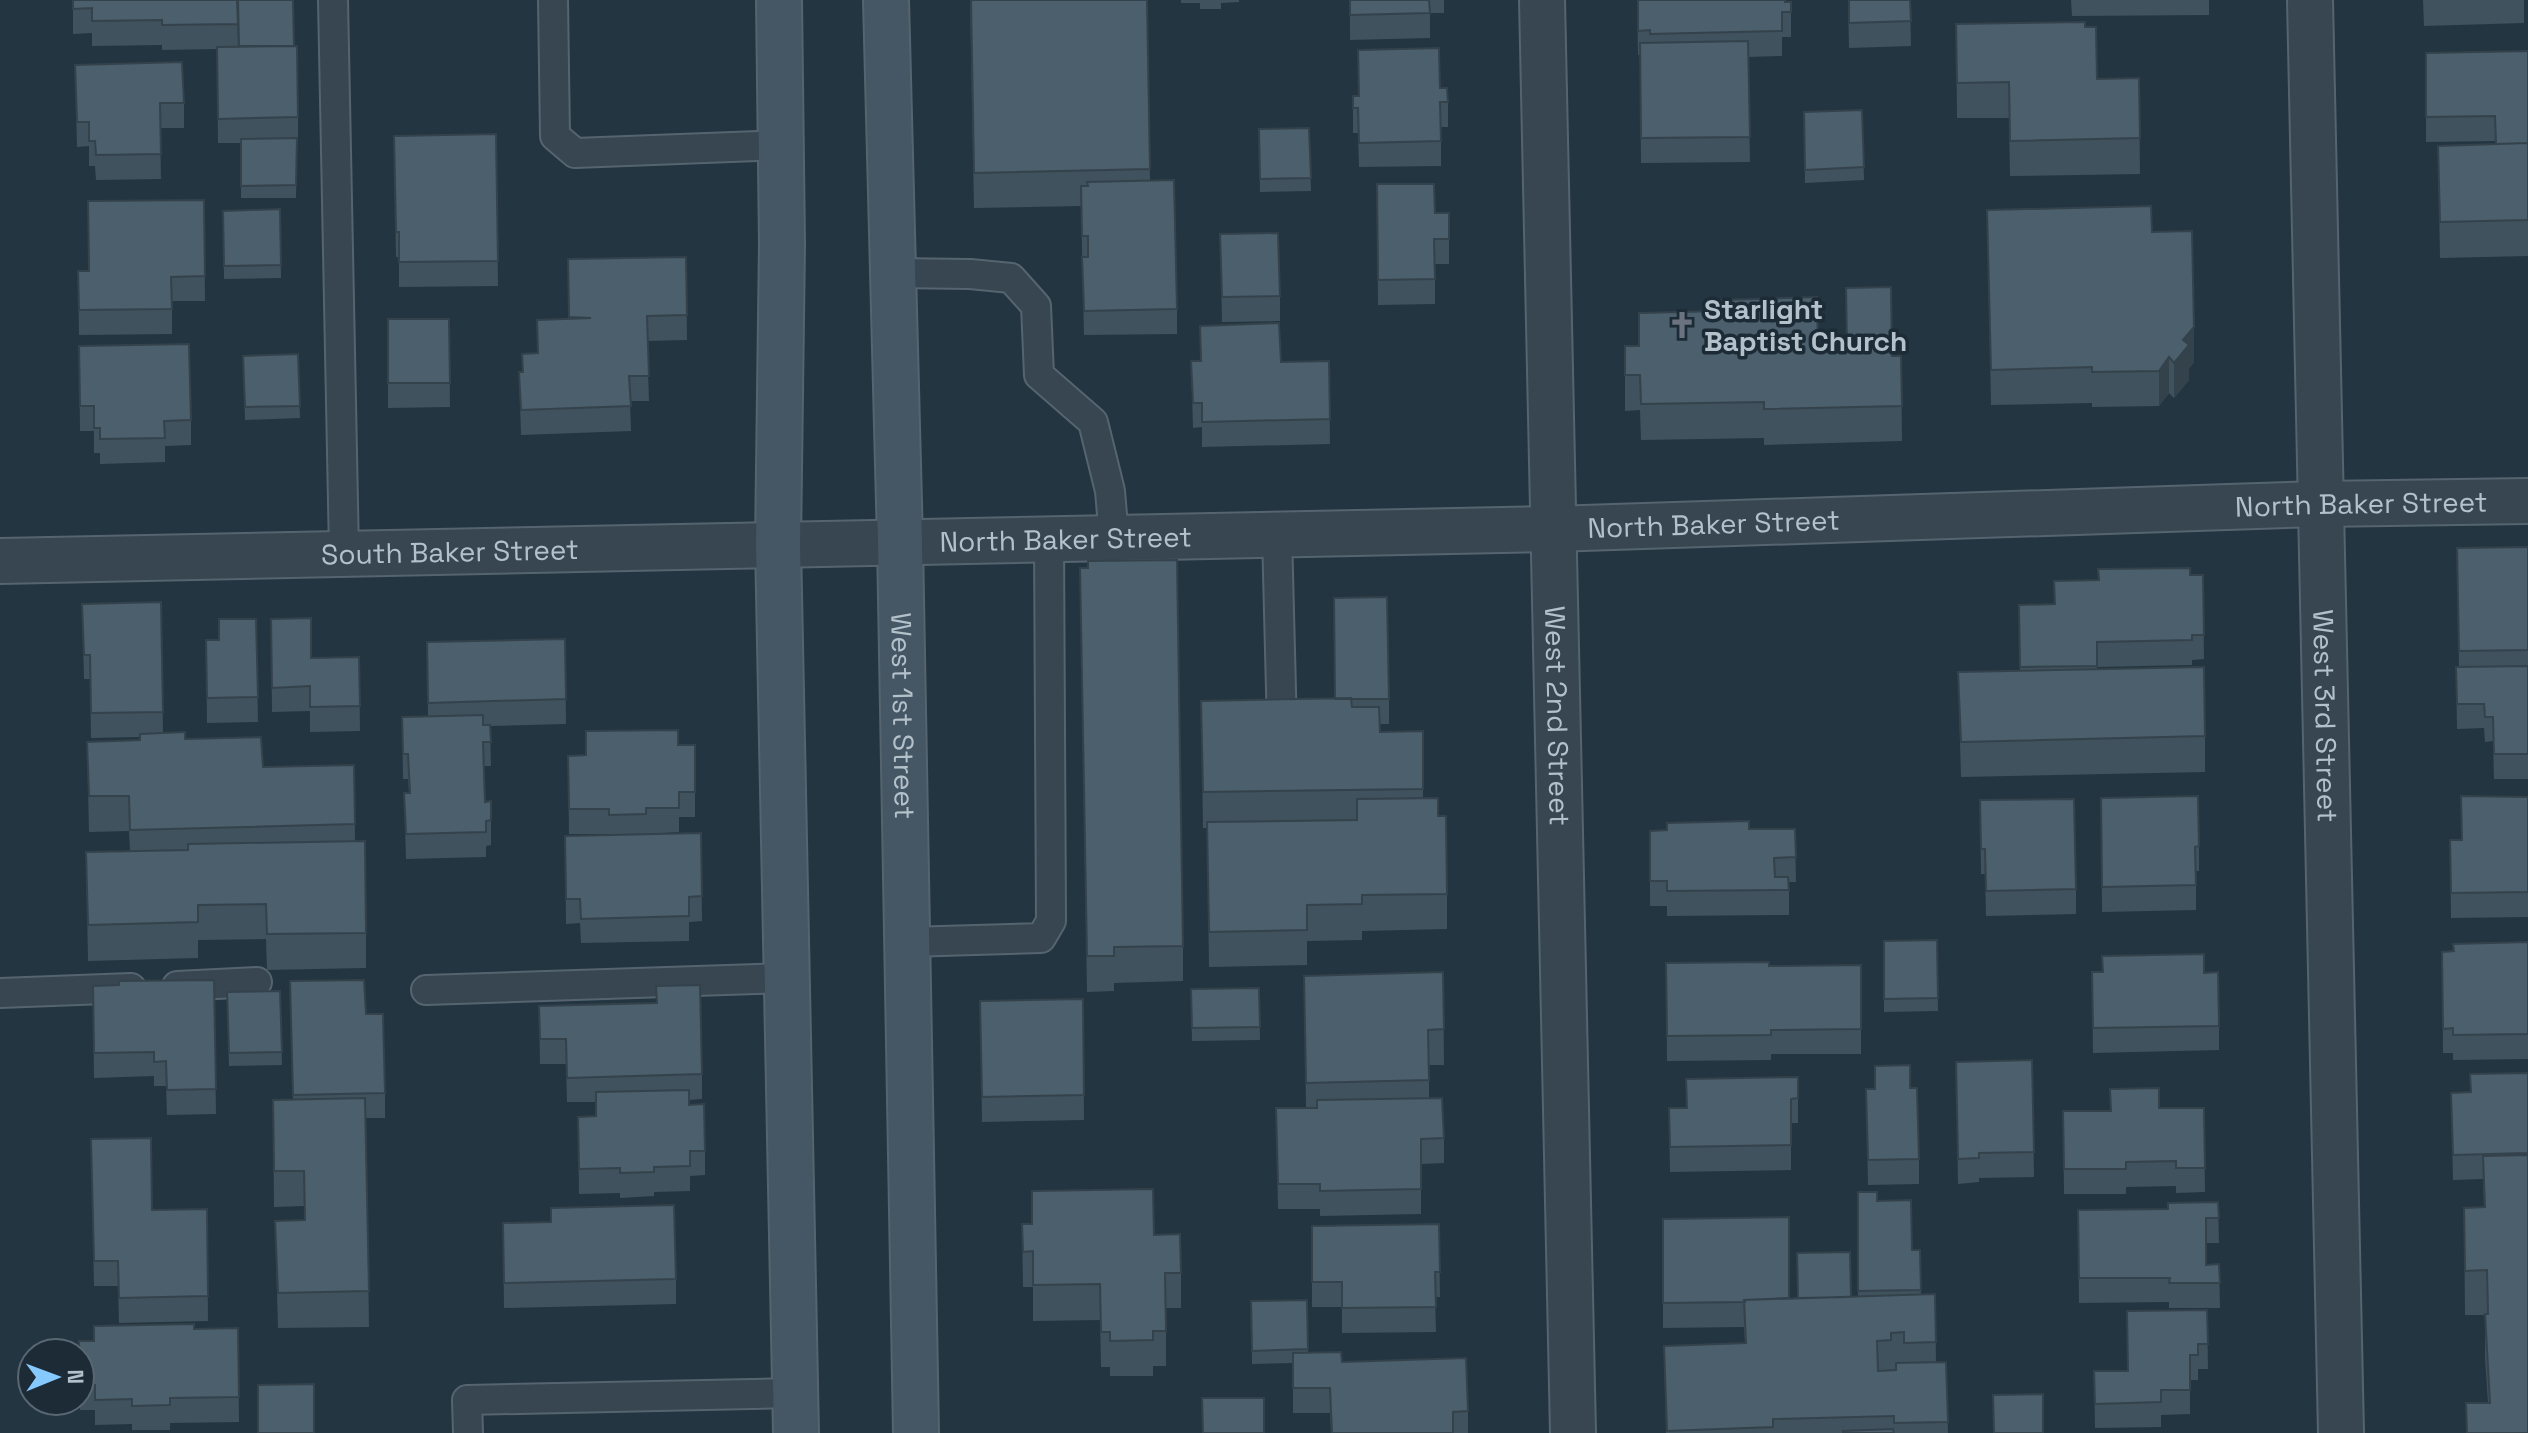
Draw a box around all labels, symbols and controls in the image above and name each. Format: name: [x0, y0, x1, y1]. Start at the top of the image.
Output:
place label: Starlight Baptist Church: [1704, 291, 1907, 359]
church icon: Starlight Baptist Church: [1667, 310, 1697, 340]
street label: North Baker Street: [2234, 484, 2488, 525]
street label: North Baker Street: [1587, 502, 1840, 546]
street label: North Baker Street: [939, 518, 1192, 560]
street label: South Baker Street: [321, 531, 579, 572]
street label: West 2nd Street: [1537, 605, 1578, 826]
street label: West 3rd Street: [2305, 609, 2346, 823]
street label: West 1st Street: [883, 612, 923, 820]
north arrow: [16, 1337, 96, 1417]
text: N: [62, 1369, 90, 1384]

